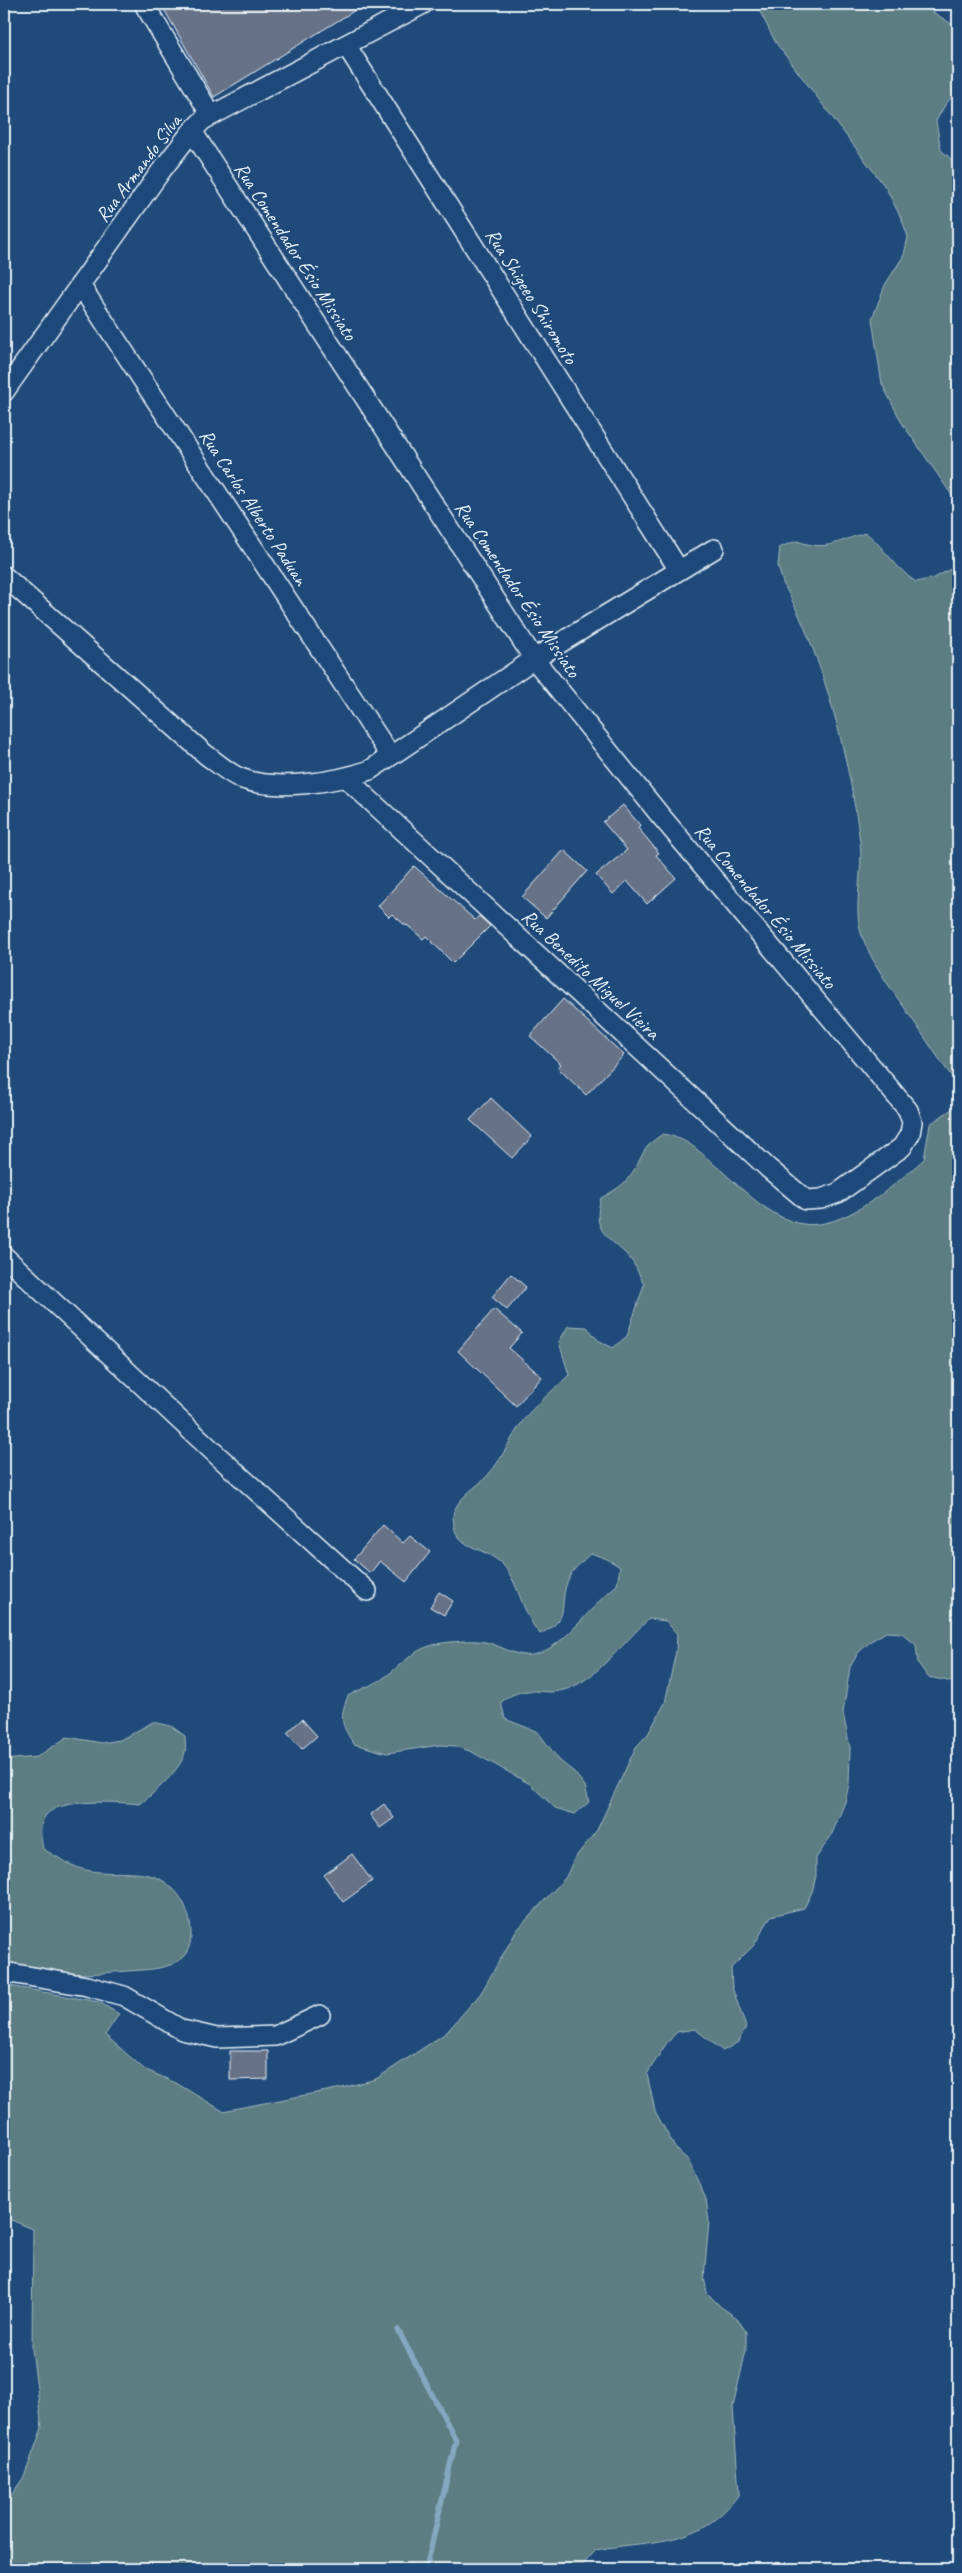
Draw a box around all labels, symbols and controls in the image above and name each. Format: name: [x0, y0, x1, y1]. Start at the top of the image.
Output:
street label: Rua Armando Silva: [90, 108, 188, 227]
street label: Rua Comendador Ésio Missiato: [229, 158, 363, 346]
street label: Rua Shigeeo Shiromoto: [480, 224, 584, 369]
street label: Rua Carlos Alberto Paduan: [194, 424, 314, 591]
street label: Rua Comendador Ésio Missiato: [449, 496, 586, 683]
street label: Rua Comendador Ésio Missiato: [689, 819, 842, 994]
street label: Rua Benedito Miguel Vieira: [516, 904, 666, 1046]

